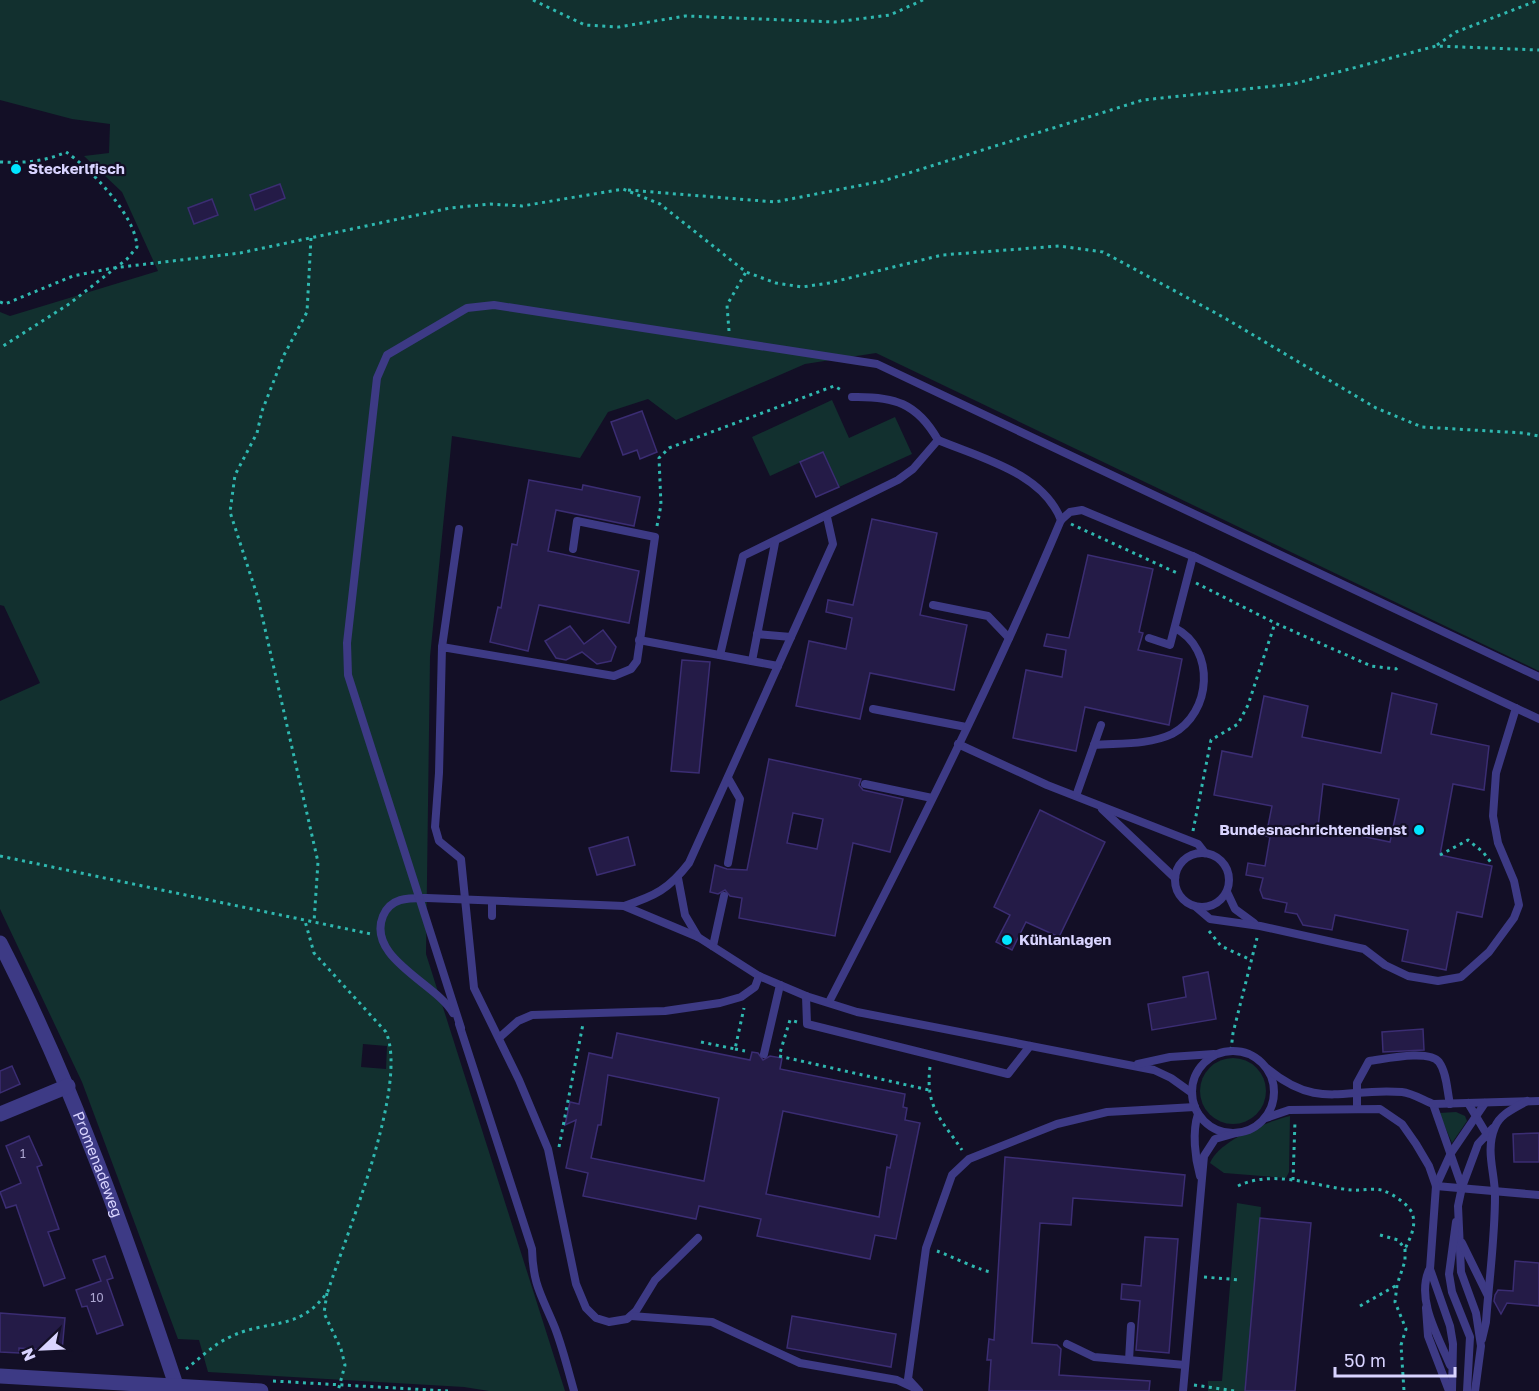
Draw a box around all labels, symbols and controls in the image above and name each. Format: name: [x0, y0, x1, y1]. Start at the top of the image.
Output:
place label: Steckerlfisch: [28, 159, 125, 177]
marker: Steckerlfisch: [9, 162, 23, 176]
place label: Bundesnachrichtendienst: [1219, 820, 1407, 838]
marker: Bundesnachrichtendienst: [1412, 823, 1426, 837]
place label: Kühlanlagen: [1019, 930, 1111, 948]
marker: Kühlanlagen: [1000, 933, 1014, 947]
street label: Promenadeweg: [70, 1108, 127, 1219]
house number: 1: [20, 1146, 26, 1161]
house number: 10: [90, 1290, 104, 1305]
north arrow: [12, 1319, 72, 1379]
scale bar: [1335, 1340, 1455, 1378]
text: N: [17, 1345, 40, 1364]
text: 50 m: [1344, 1349, 1386, 1371]

